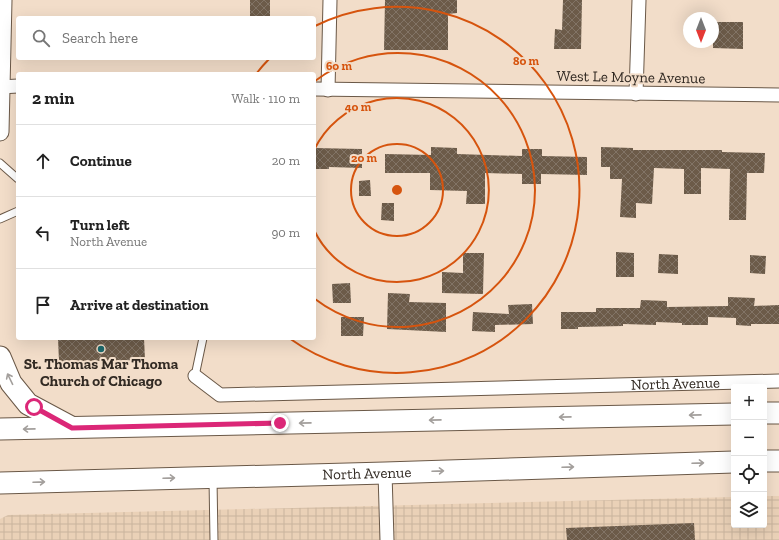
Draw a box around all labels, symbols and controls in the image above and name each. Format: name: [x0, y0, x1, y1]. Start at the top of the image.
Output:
north arrow: [683, 12, 719, 48]
search box: [16, 16, 316, 60]
icon: search: [30, 27, 52, 49]
text: Search here: [62, 29, 138, 47]
text: 80 m: [513, 54, 540, 68]
text: 60 m: [326, 59, 353, 73]
street label: West Le Moyne Avenue: [557, 67, 705, 87]
text: 2 min: [32, 88, 74, 108]
text: Walk · 110 m: [232, 91, 300, 106]
text: 40 m: [345, 100, 372, 114]
icon: ahead: [32, 150, 54, 172]
text: 20 m: [351, 151, 378, 165]
text: Continue: [70, 152, 132, 170]
text: 20 m: [272, 153, 300, 168]
centre of rings: [390, 183, 404, 197]
text: Turn left: [70, 216, 130, 234]
icon: left: [32, 222, 54, 244]
text: 90 m: [271, 225, 300, 240]
text: North Avenue: [70, 234, 147, 249]
icon: arrive: [32, 294, 54, 316]
text: Arrive at destination: [70, 296, 209, 314]
marker: St. Thomas Mar Thoma Church of Chicago: [96, 344, 106, 354]
place label: St. Thomas Mar Thoma Church of Chicago: [24, 355, 179, 390]
one-way arrow: [6, 373, 13, 385]
street label: North Avenue: [631, 373, 720, 394]
map controls: [731, 384, 767, 528]
button: +: [731, 384, 767, 420]
route start: [25, 398, 43, 416]
one-way arrow: [689, 411, 702, 418]
route end: [271, 414, 289, 432]
one-way arrow: [559, 414, 572, 421]
one-way arrow: [429, 416, 442, 424]
one-way arrow: [299, 419, 312, 427]
button: −: [731, 420, 767, 456]
one-way arrow: [23, 425, 36, 432]
button: locate: [731, 456, 767, 492]
one-way arrow: [691, 459, 704, 467]
street label: North Avenue: [322, 463, 412, 484]
one-way arrow: [561, 463, 574, 471]
one-way arrow: [431, 468, 444, 475]
one-way arrow: [162, 474, 175, 482]
one-way arrow: [32, 478, 45, 486]
button: layers: [731, 492, 767, 528]

